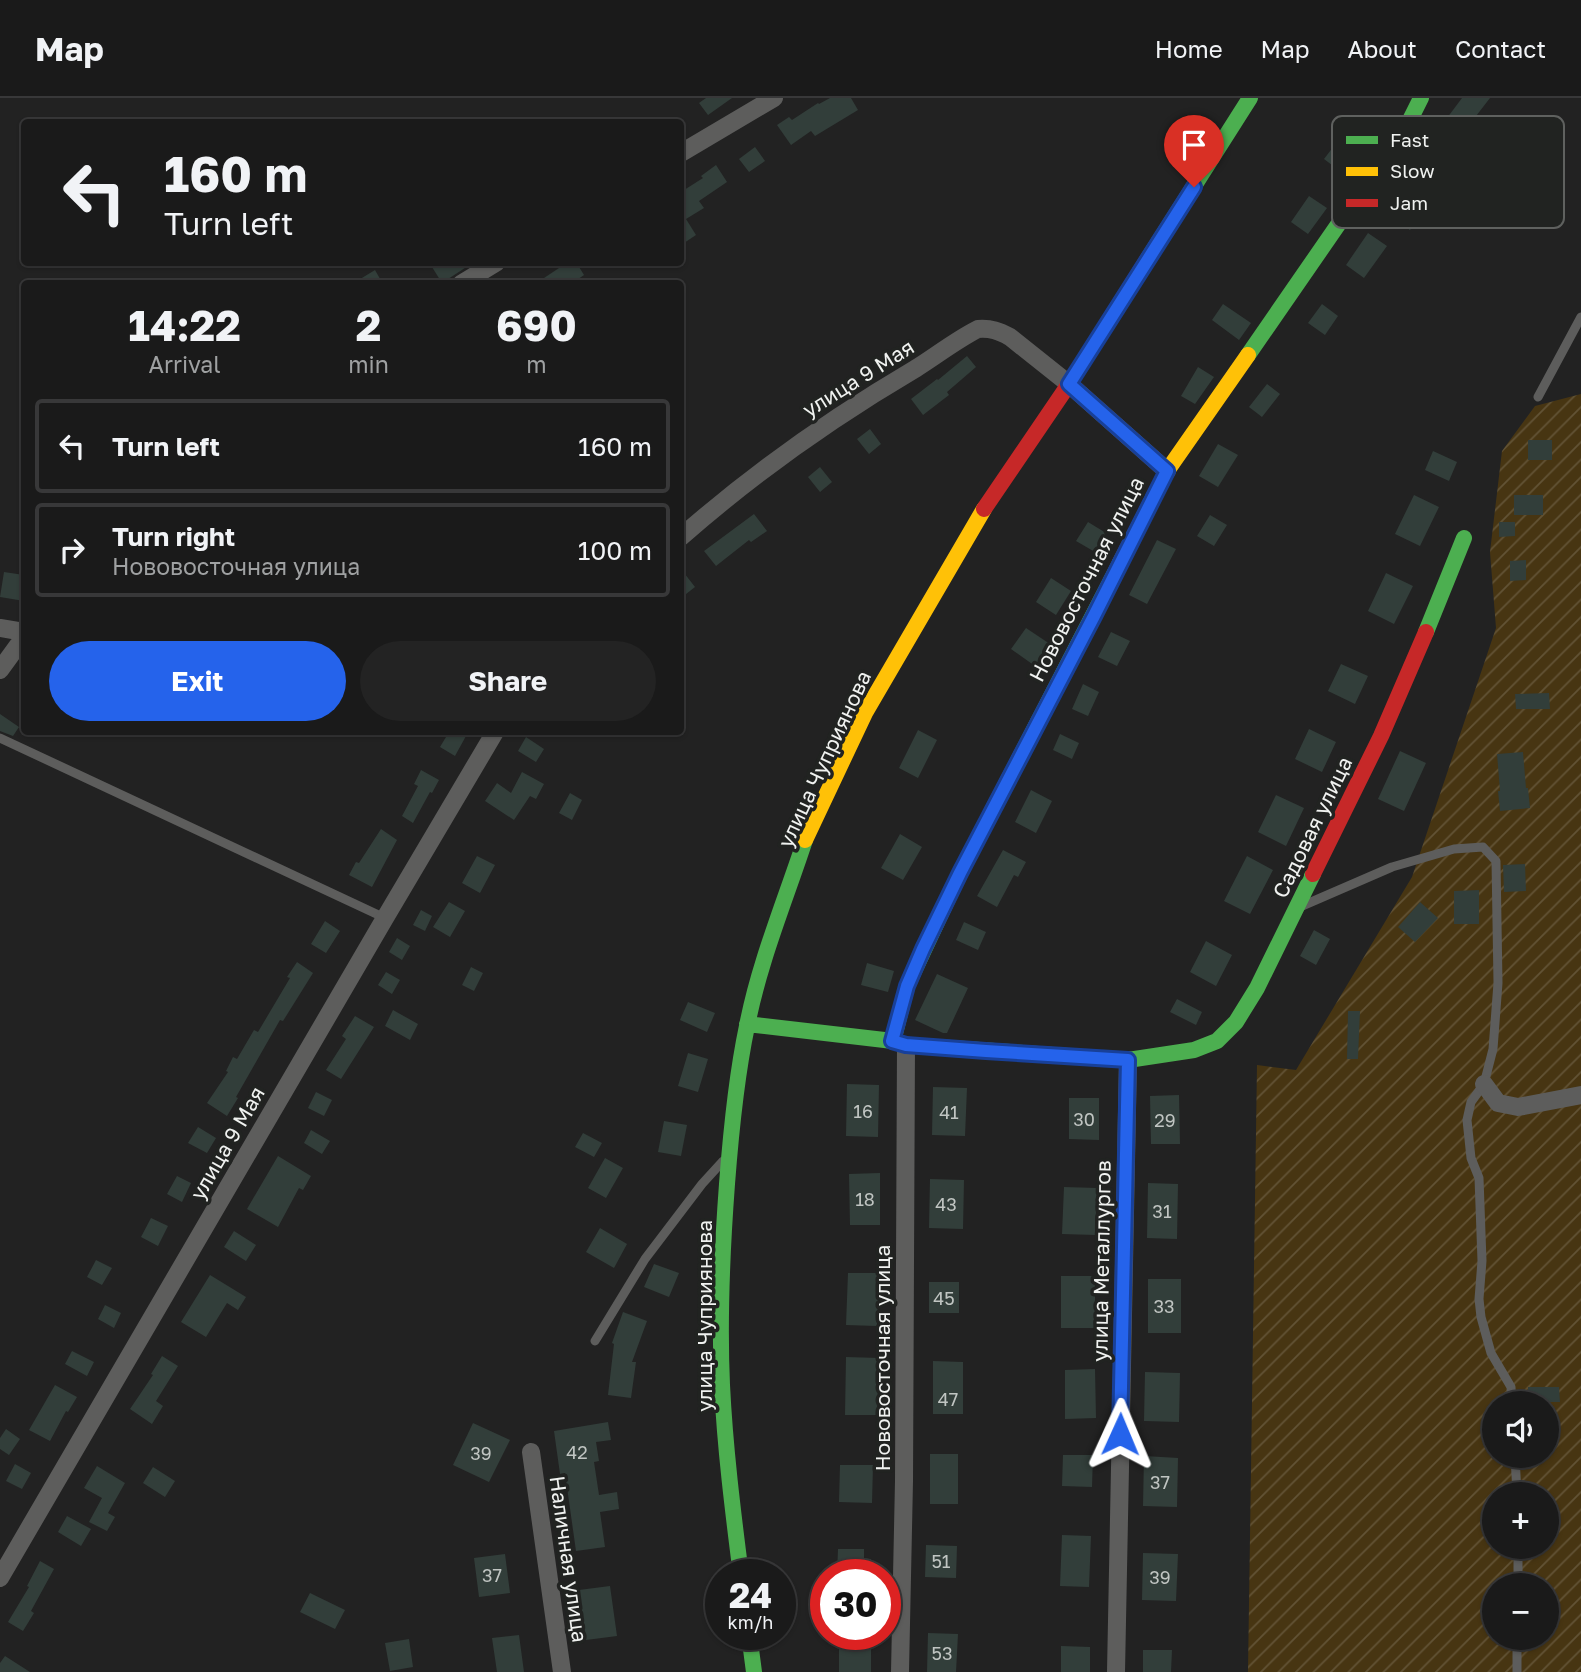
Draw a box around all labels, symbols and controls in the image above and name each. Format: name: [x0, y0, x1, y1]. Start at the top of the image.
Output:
text: Map: [35, 29, 104, 68]
text: Home: [1155, 34, 1223, 63]
text: Map: [1261, 34, 1310, 63]
text: About: [1348, 34, 1417, 63]
text: Contact: [1455, 34, 1546, 63]
pin: [1164, 115, 1224, 187]
legend: [1332, 116, 1564, 228]
icon: arrive: [1175, 126, 1213, 164]
text: Fast: [1390, 128, 1429, 151]
text: 160 m: [164, 144, 307, 203]
icon: left: [49, 147, 140, 238]
text: Slow: [1390, 159, 1435, 182]
text: Jam: [1390, 191, 1428, 214]
text: Turn left: [164, 204, 293, 242]
text: 14:22: [128, 300, 241, 350]
text: 2: [356, 300, 381, 350]
text: 690: [496, 300, 577, 350]
street label: улица 9 Мая: [797, 333, 919, 423]
text: Arrival: [149, 350, 221, 378]
text: min: [348, 350, 389, 378]
text: m: [526, 350, 547, 378]
icon: left: [53, 427, 91, 465]
text: Turn left: [112, 431, 220, 462]
text: 160 m: [578, 431, 652, 462]
street label: Нововосточная улица: [1023, 472, 1149, 686]
text: Turn right: [112, 521, 235, 552]
icon: right: [53, 531, 91, 569]
text: 100 m: [578, 535, 652, 566]
text: Нововосточная улица: [112, 552, 360, 580]
button: Exit: [49, 641, 346, 721]
button: Share: [360, 641, 656, 721]
street label: улица Чуприянова: [772, 666, 876, 852]
street label: Садовая улица: [1267, 752, 1357, 902]
street label: улица 9 Мая: [184, 1082, 270, 1204]
house number: 16: [853, 1100, 873, 1122]
house number: 41: [939, 1101, 959, 1123]
house number: 30: [1073, 1108, 1095, 1130]
house number: 29: [1154, 1109, 1176, 1131]
street label: улица Металлургов: [1086, 1160, 1116, 1362]
house number: 18: [855, 1188, 875, 1210]
house number: 43: [935, 1193, 957, 1215]
house number: 31: [1152, 1200, 1172, 1222]
street label: улица Чуприянова: [691, 1220, 717, 1412]
street label: Нововосточная улица: [869, 1245, 895, 1471]
house number: 45: [933, 1287, 955, 1309]
house number: 33: [1153, 1295, 1175, 1317]
house number: 47: [938, 1388, 958, 1410]
map controls: [1482, 1391, 1559, 1650]
button: sound: [1482, 1391, 1559, 1468]
position arrow: [1083, 1397, 1157, 1471]
house number: 42: [566, 1441, 588, 1463]
house number: 39: [470, 1442, 492, 1464]
house number: 37: [1150, 1471, 1170, 1493]
street label: Наличная улица: [544, 1474, 594, 1644]
button: +: [1482, 1482, 1559, 1559]
house number: 51: [931, 1550, 951, 1572]
speed limit sign: 30: [810, 1559, 901, 1650]
house number: 37: [482, 1564, 502, 1586]
house number: 39: [1149, 1566, 1171, 1588]
button: −: [1482, 1573, 1559, 1650]
text: 24: [729, 1574, 772, 1616]
text: km/h: [728, 1611, 773, 1633]
house number: 53: [932, 1642, 952, 1664]

